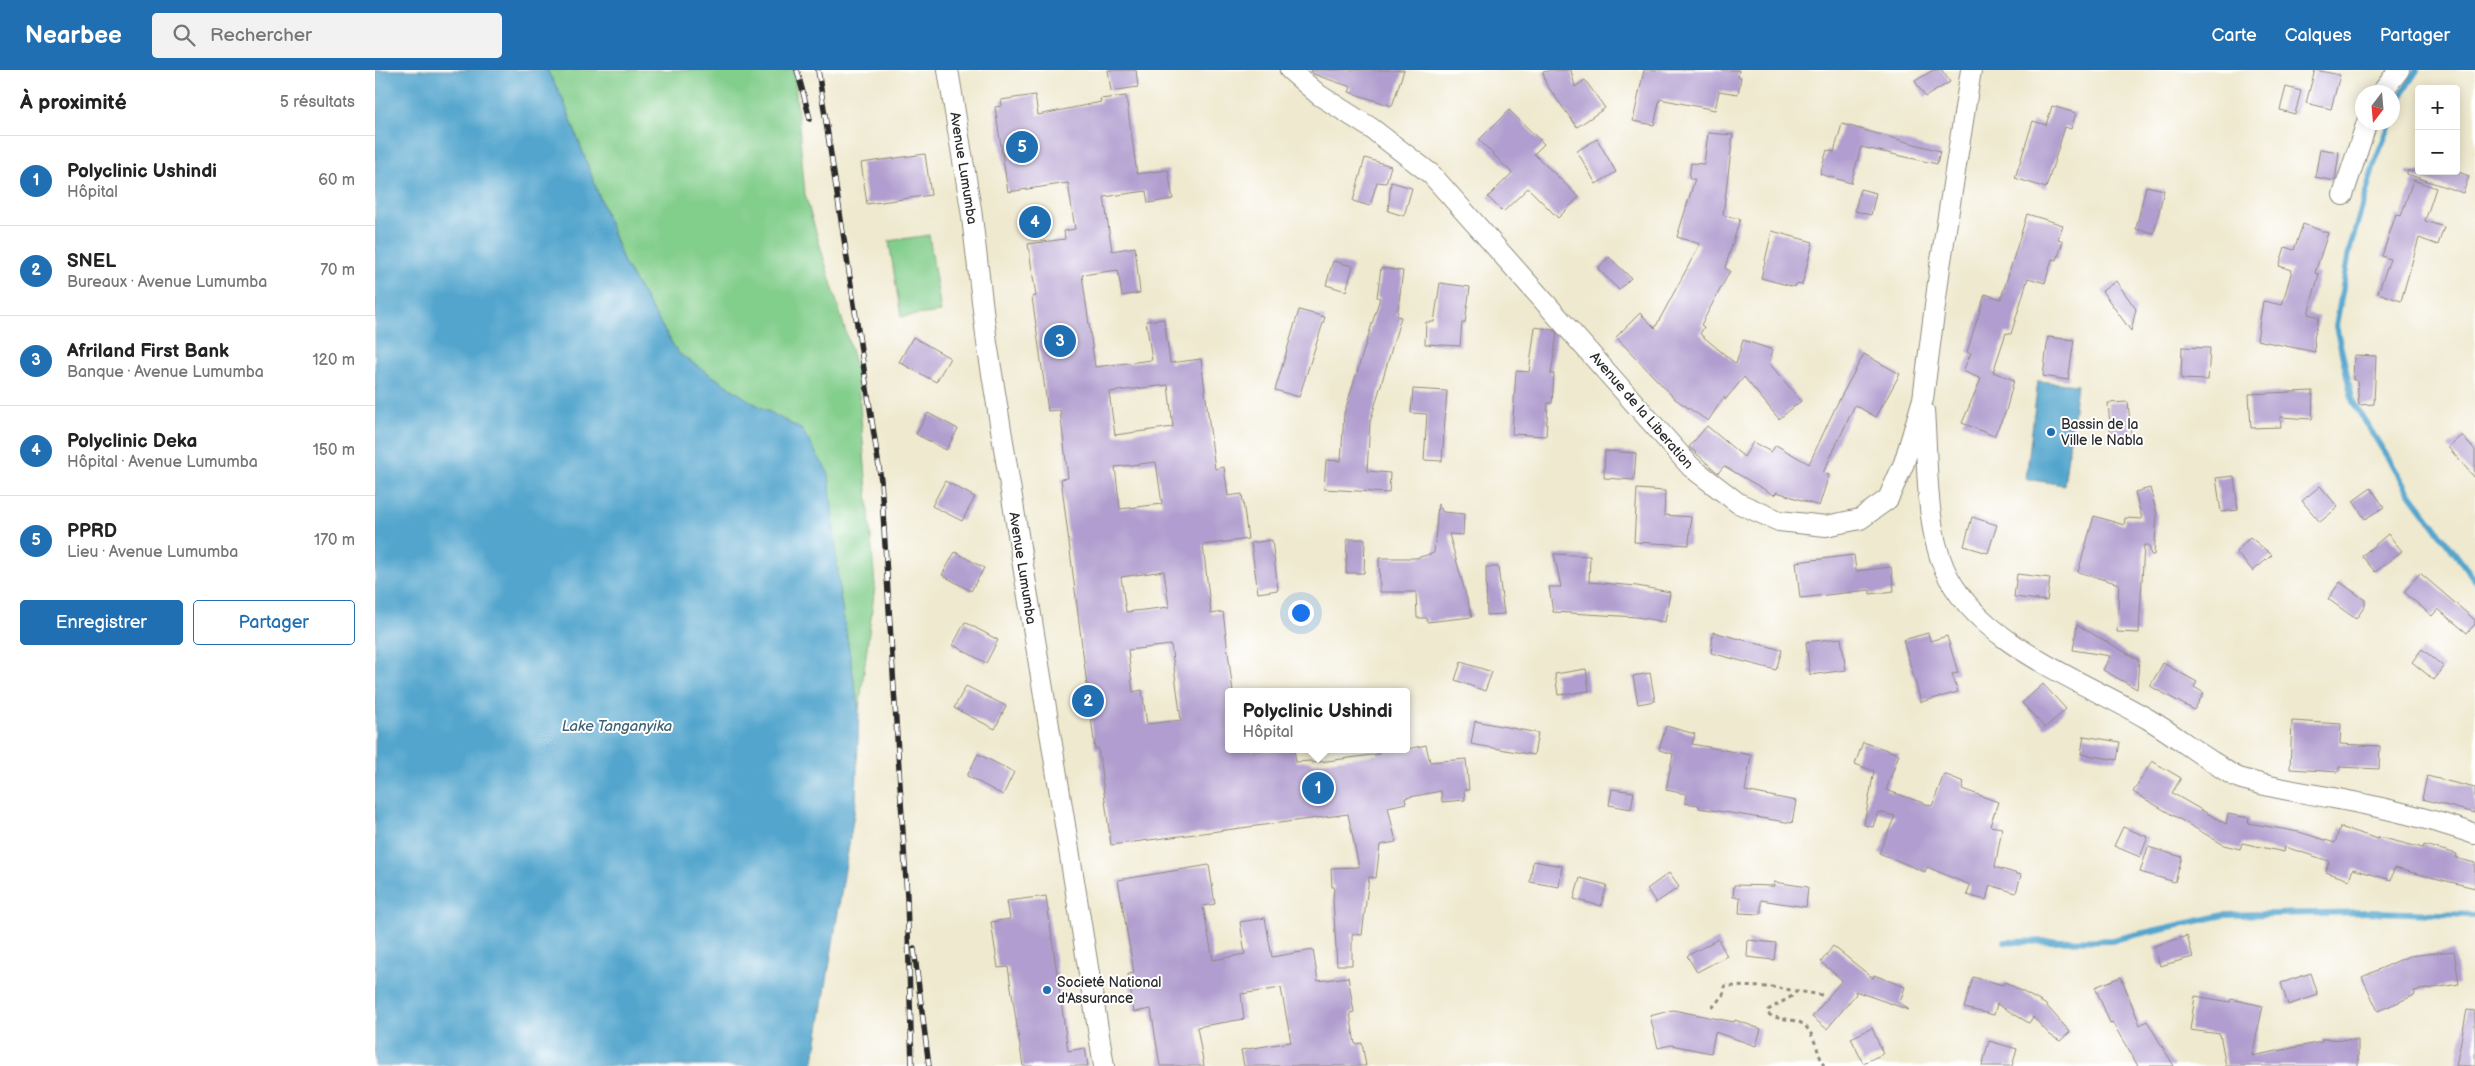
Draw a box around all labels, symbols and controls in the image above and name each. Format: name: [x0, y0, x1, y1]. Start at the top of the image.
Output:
search box: [152, 13, 502, 58]
text: Nearbee: [25, 21, 122, 50]
icon: search: [170, 21, 198, 49]
text: Rechercher: [210, 24, 312, 47]
text: Carte: [2211, 25, 2257, 46]
text: Calques: [2285, 25, 2352, 46]
text: Partager: [2380, 25, 2450, 46]
north arrow: [2355, 85, 2400, 130]
map controls: [2415, 85, 2460, 175]
button: +: [2415, 85, 2460, 130]
text: À proximité: [20, 90, 127, 115]
text: 5 résultats: [280, 93, 355, 112]
street label: Avenue Lumumba: [946, 111, 981, 225]
pin: 5: [1006, 128, 1038, 166]
button: −: [2415, 130, 2460, 175]
text: Polyclinic Ushindi: [67, 160, 217, 183]
text: 1: [33, 171, 39, 190]
text: 60 m: [318, 171, 355, 190]
text: Hôpital: [67, 183, 118, 202]
pin: 4: [1019, 203, 1051, 241]
text: SNEL: [67, 250, 116, 273]
text: 2: [31, 261, 41, 280]
text: 70 m: [320, 261, 355, 280]
text: Bureaux · Avenue Lumumba: [67, 273, 267, 292]
pin: 3: [1044, 322, 1076, 360]
text: Afriland First Bank: [67, 340, 229, 363]
street label: Avenue de la Liberation: [1586, 348, 1697, 472]
text: 3: [31, 351, 41, 370]
text: 120 m: [312, 351, 355, 370]
text: Banque · Avenue Lumumba: [67, 363, 264, 382]
place label: Bassin de la Ville le Nabla: [2061, 416, 2144, 449]
marker: Bassin de la Ville le Nabla: [2045, 426, 2057, 438]
text: Polyclinic Deka: [67, 430, 197, 453]
text: 4: [31, 441, 41, 460]
text: 150 m: [313, 441, 355, 460]
text: Hôpital · Avenue Lumumba: [67, 453, 258, 472]
street label: Avenue Lumumba: [1005, 511, 1040, 625]
text: PPRD: [67, 520, 117, 543]
text: 5: [31, 531, 41, 550]
text: 170 m: [314, 531, 355, 550]
text: Lieu · Avenue Lumumba: [67, 543, 238, 562]
button: Enregistrer: [20, 600, 183, 645]
button: Partager: [193, 600, 355, 645]
your location: [1288, 600, 1314, 626]
pin: 2: [1072, 682, 1104, 720]
popup: [1225, 688, 1410, 753]
text: Polyclinic Ushindi: [1243, 700, 1392, 723]
water label: Lake Tanganyika: [562, 717, 672, 736]
text: Hôpital: [1243, 723, 1293, 742]
pin: 1: [1302, 769, 1334, 807]
place label: Societé National d'Assurance: [1057, 974, 1161, 1007]
marker: Societé National d'Assurance: [1041, 984, 1053, 996]

